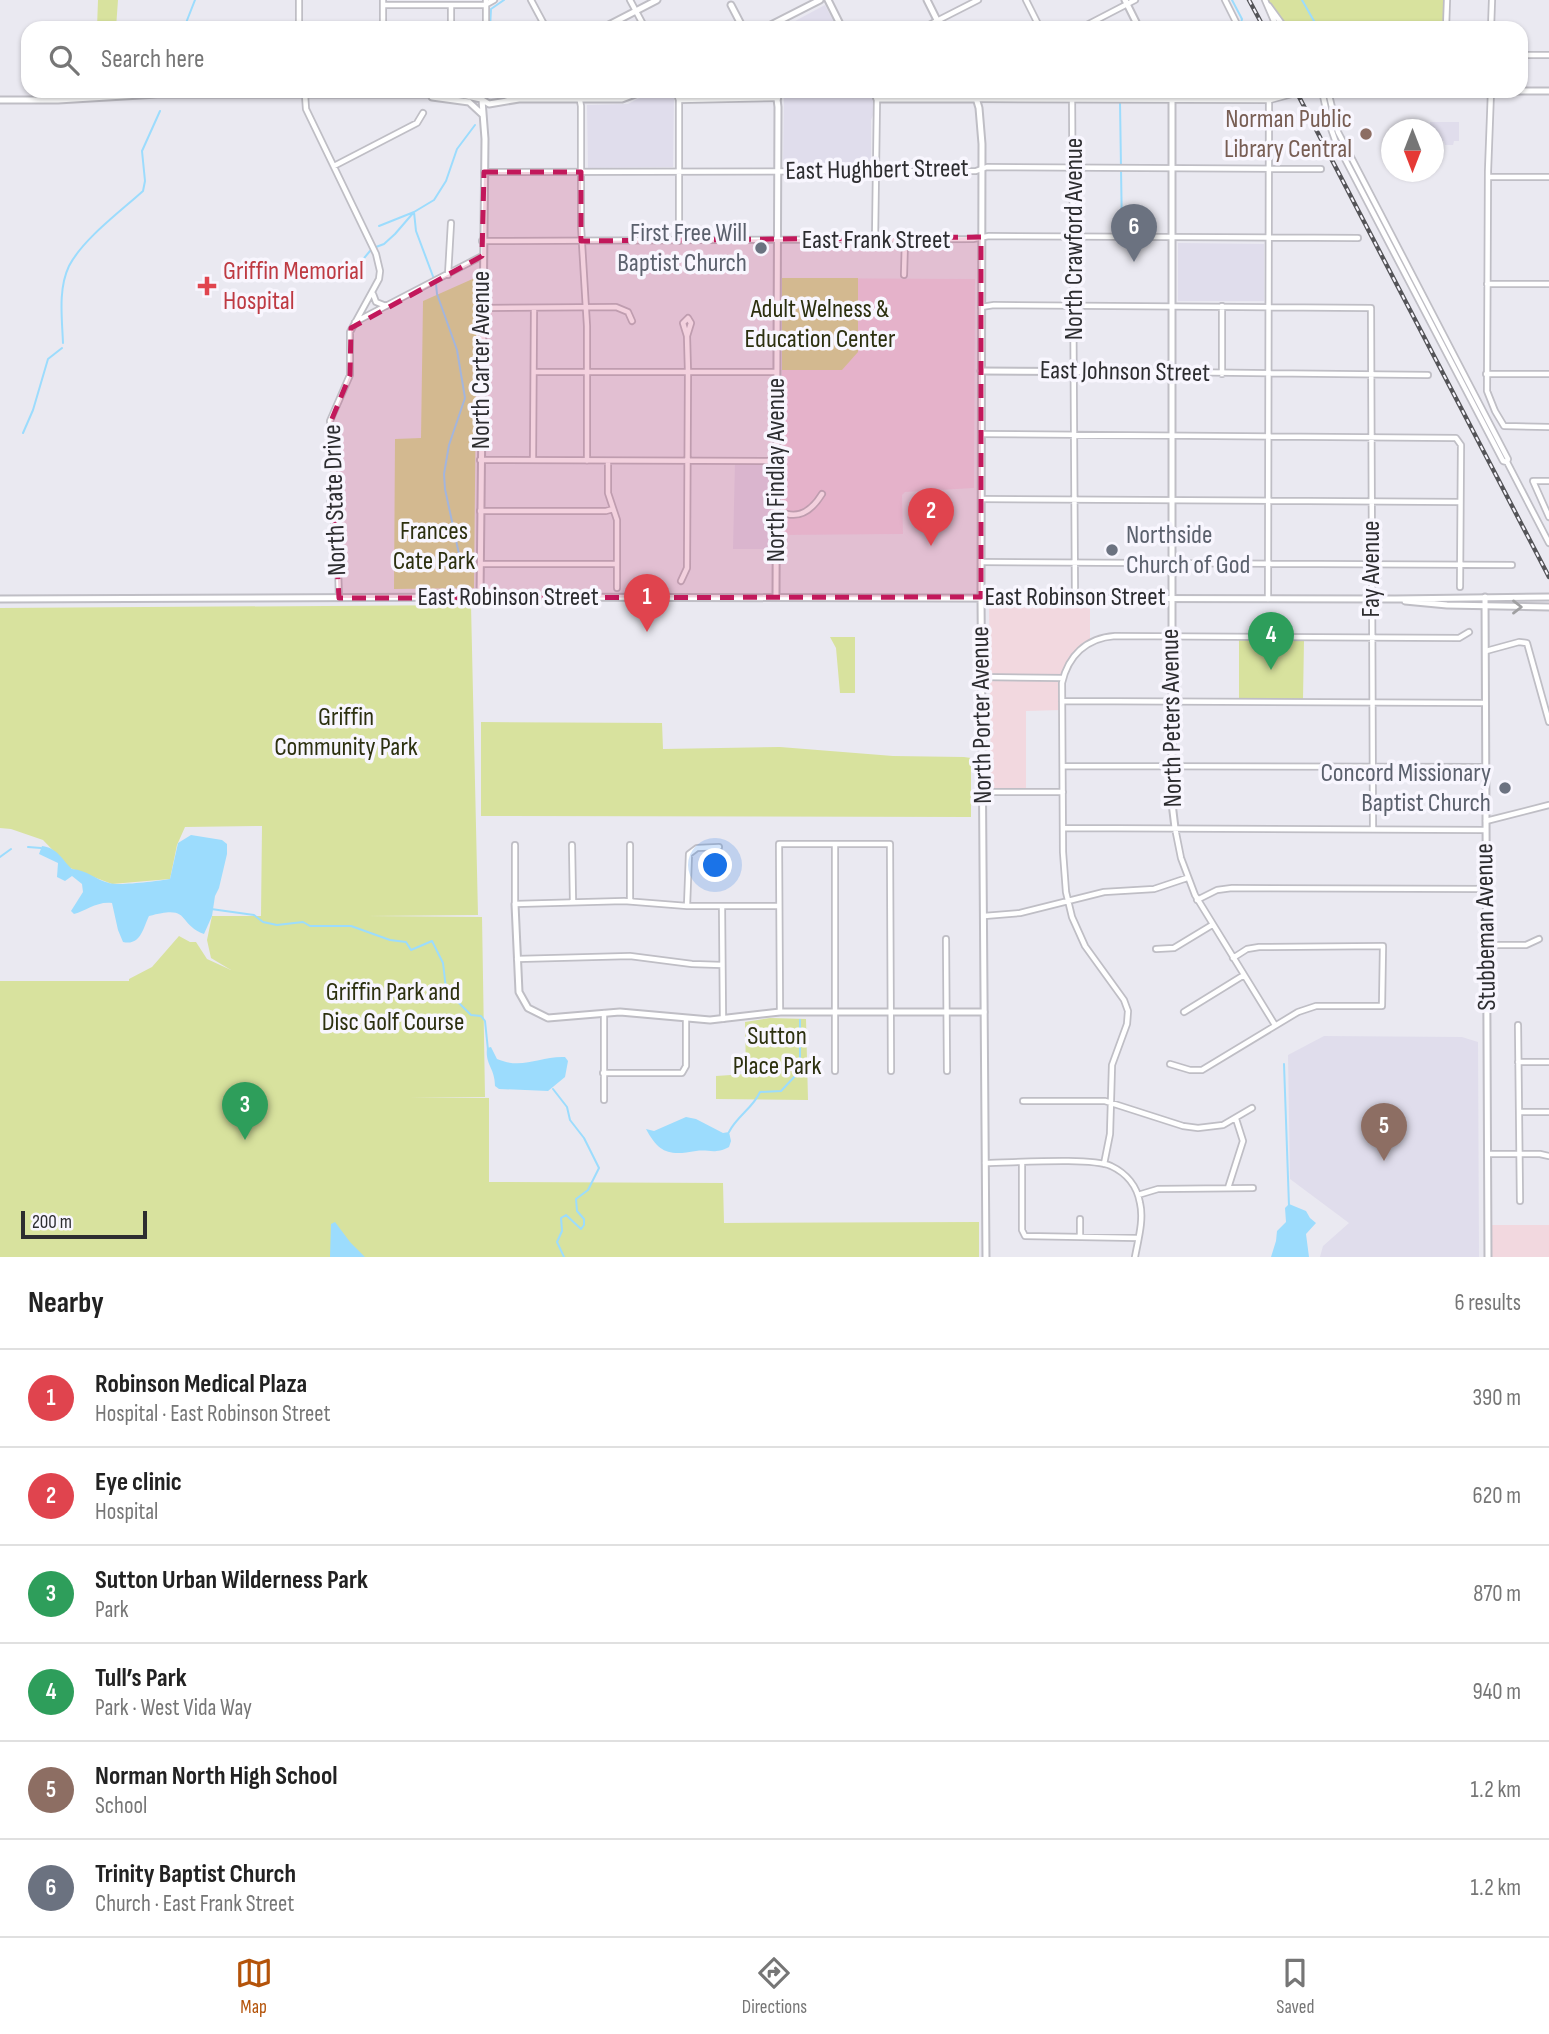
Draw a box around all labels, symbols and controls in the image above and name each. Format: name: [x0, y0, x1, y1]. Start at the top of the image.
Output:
search box: [21, 21, 1528, 98]
icon: search: [45, 41, 83, 79]
text: Search here: [101, 44, 204, 75]
place label: Norman Public Library Central: [1224, 104, 1352, 165]
north arrow: [1381, 119, 1444, 182]
marker: Norman Public Library Central: [1358, 126, 1374, 142]
street label: North Crawford Avenue: [1059, 138, 1090, 340]
street label: East Hughbert Street: [785, 153, 969, 187]
pin: 6: [1111, 204, 1157, 262]
place label: First Free Will Baptist Church: [617, 218, 747, 279]
street label: East Frank Street: [802, 225, 950, 256]
marker: First Free Will Baptist Church: [753, 240, 769, 256]
place label: Griffin Memorial Hospital: [223, 256, 364, 317]
street label: North Carter Avenue: [466, 271, 497, 449]
marker: Griffin Memorial Hospital: [197, 276, 217, 296]
park label: Adult Welness & Education Center: [745, 294, 896, 355]
street label: East Johnson Street: [1040, 355, 1210, 389]
street label: North Findlay Avenue: [761, 378, 792, 562]
street label: North State Drive: [317, 424, 353, 576]
pin: 2: [908, 488, 954, 546]
park label: Frances Cate Park: [393, 516, 475, 577]
place label: Northside Church of God: [1126, 520, 1250, 581]
street label: Fay Avenue: [1356, 521, 1387, 617]
marker: Northside Church of God: [1104, 542, 1120, 558]
pin: 1: [624, 574, 670, 632]
street label: East Robinson Street: [417, 582, 599, 613]
street label: East Robinson Street: [984, 582, 1166, 613]
one-way arrow: [1512, 599, 1523, 615]
pin: 4: [1248, 612, 1294, 670]
street label: North Porter Avenue: [965, 626, 999, 804]
street label: North Peters Avenue: [1155, 628, 1189, 808]
park label: Griffin Community Park: [274, 702, 418, 763]
place label: Concord Missionary Baptist Church: [1320, 758, 1491, 819]
marker: Concord Missionary Baptist Church: [1497, 780, 1513, 796]
street label: Stubbeman Avenue: [1469, 843, 1503, 1011]
your location: [698, 848, 732, 882]
park label: Griffin Park and Disc Golf Course: [322, 977, 464, 1038]
park label: Sutton Place Park: [733, 1021, 821, 1082]
pin: 3: [222, 1082, 268, 1140]
pin: 5: [1361, 1103, 1407, 1161]
scale bar: [21, 1208, 147, 1240]
text: 200 m: [32, 1211, 72, 1234]
text: Nearby: [28, 1285, 104, 1321]
text: 6 results: [1455, 1289, 1521, 1317]
text: Robinson Medical Plaza: [95, 1369, 307, 1400]
text: 1: [46, 1384, 56, 1412]
text: 390 m: [1472, 1384, 1521, 1412]
text: Hospital · East Robinson Street: [95, 1400, 331, 1428]
text: Eye clinic: [95, 1467, 182, 1498]
text: 2: [46, 1482, 56, 1510]
text: 620 m: [1473, 1482, 1521, 1510]
text: Hospital: [95, 1498, 158, 1526]
text: Sutton Urban Wilderness Park: [95, 1565, 368, 1596]
text: 3: [46, 1580, 56, 1608]
text: 870 m: [1473, 1580, 1521, 1608]
text: Park: [95, 1596, 129, 1624]
text: Tull’s Park: [95, 1663, 187, 1694]
text: 4: [46, 1678, 56, 1706]
text: 940 m: [1473, 1678, 1521, 1706]
text: Park · West Vida Way: [95, 1694, 252, 1722]
text: Norman North High School: [95, 1761, 338, 1792]
text: 5: [46, 1776, 56, 1804]
text: 1.2 km: [1471, 1776, 1521, 1804]
text: School: [95, 1792, 147, 1820]
text: Trinity Baptist Church: [95, 1859, 296, 1890]
text: 6: [46, 1874, 56, 1902]
text: 1.2 km: [1471, 1874, 1521, 1902]
text: Church · East Frank Street: [95, 1890, 294, 1918]
tab: Map: [235, 1954, 273, 2019]
tab: Directions: [742, 1954, 807, 2019]
tab: Saved: [1276, 1954, 1314, 2019]

